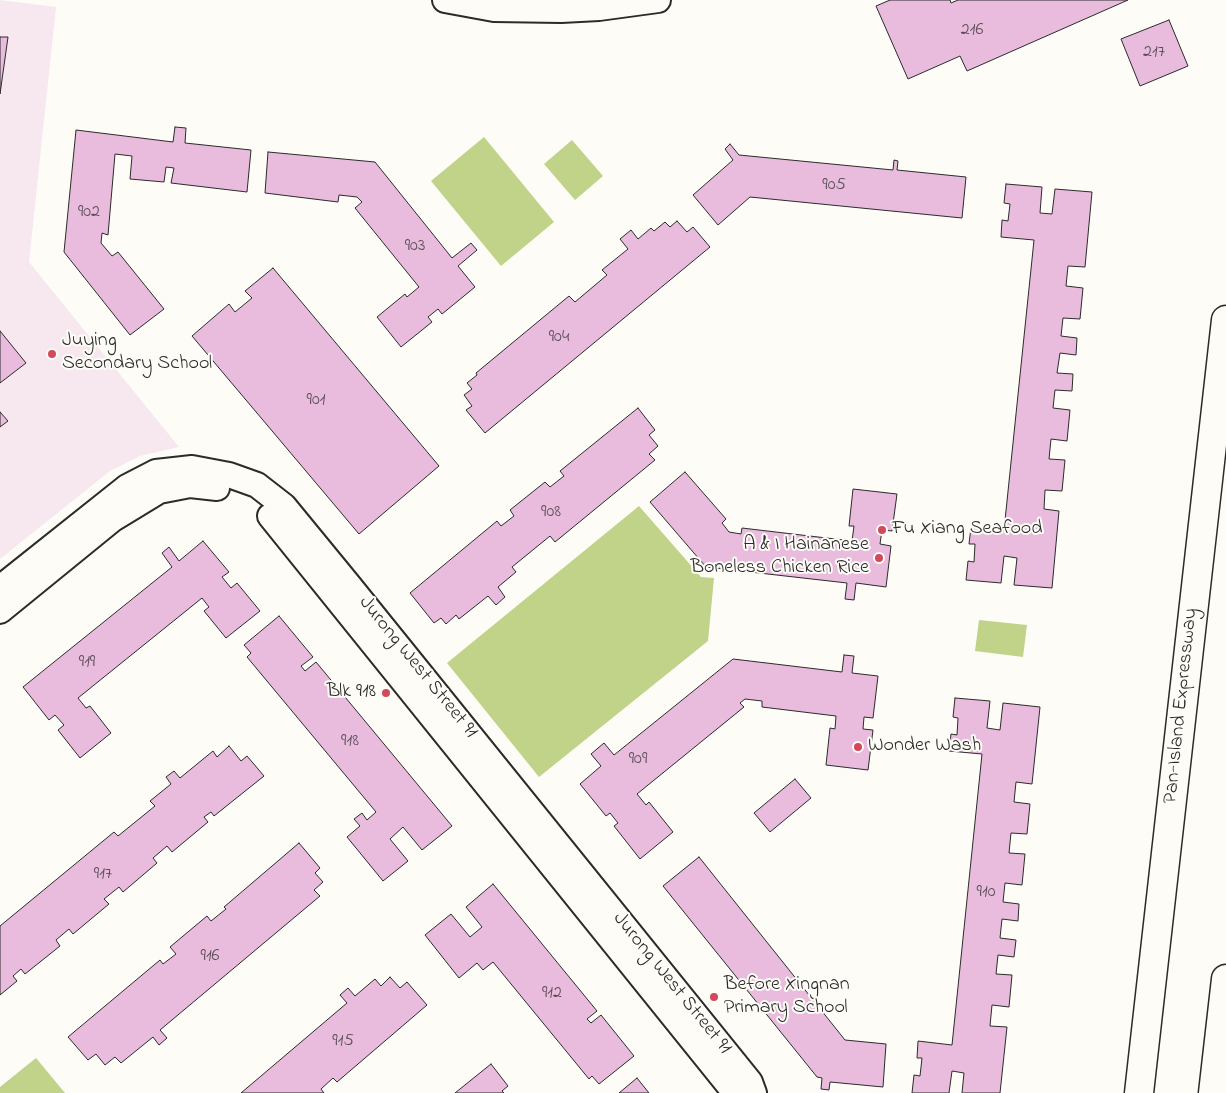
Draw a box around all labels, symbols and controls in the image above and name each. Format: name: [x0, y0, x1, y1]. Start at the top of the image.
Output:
house number: 216: [961, 20, 983, 42]
house number: 217: [1143, 42, 1165, 64]
house number: 905: [822, 175, 846, 197]
house number: 902: [78, 202, 100, 224]
house number: 903: [405, 236, 425, 258]
house number: 904: [549, 327, 569, 349]
place label: Juying Secondary School: [62, 330, 212, 377]
marker: Juying Secondary School: [46, 348, 58, 360]
house number: 901: [307, 390, 325, 412]
house number: 908: [541, 502, 561, 524]
place label: Fu Xiang Seafood: [892, 518, 1042, 542]
marker: Fu Xiang Seafood: [876, 524, 888, 536]
place label: A & I Hainanese Boneless Chicken Rice: [691, 534, 869, 581]
marker: A & I Hainanese Boneless Chicken Rice: [873, 552, 885, 564]
street label: Jurong West Street 91: [352, 592, 482, 744]
street label: Pan-Island Expressway: [1160, 607, 1204, 805]
house number: 919: [79, 652, 95, 674]
place label: Blk 918: [327, 681, 376, 705]
marker: Blk 918: [380, 687, 392, 699]
house number: 918: [341, 731, 359, 753]
place label: Wonder Wash: [868, 735, 981, 759]
marker: Wonder Wash: [852, 741, 864, 753]
house number: 909: [629, 749, 647, 771]
house number: 917: [94, 864, 112, 886]
house number: 910: [977, 882, 995, 904]
street label: Jurong West Street 91: [606, 908, 736, 1060]
house number: 916: [200, 946, 220, 968]
place label: Before Xingnan Primary School: [724, 974, 850, 1021]
house number: 912: [542, 983, 562, 1005]
marker: Before Xingnan Primary School: [708, 991, 720, 1003]
house number: 915: [332, 1031, 354, 1053]

